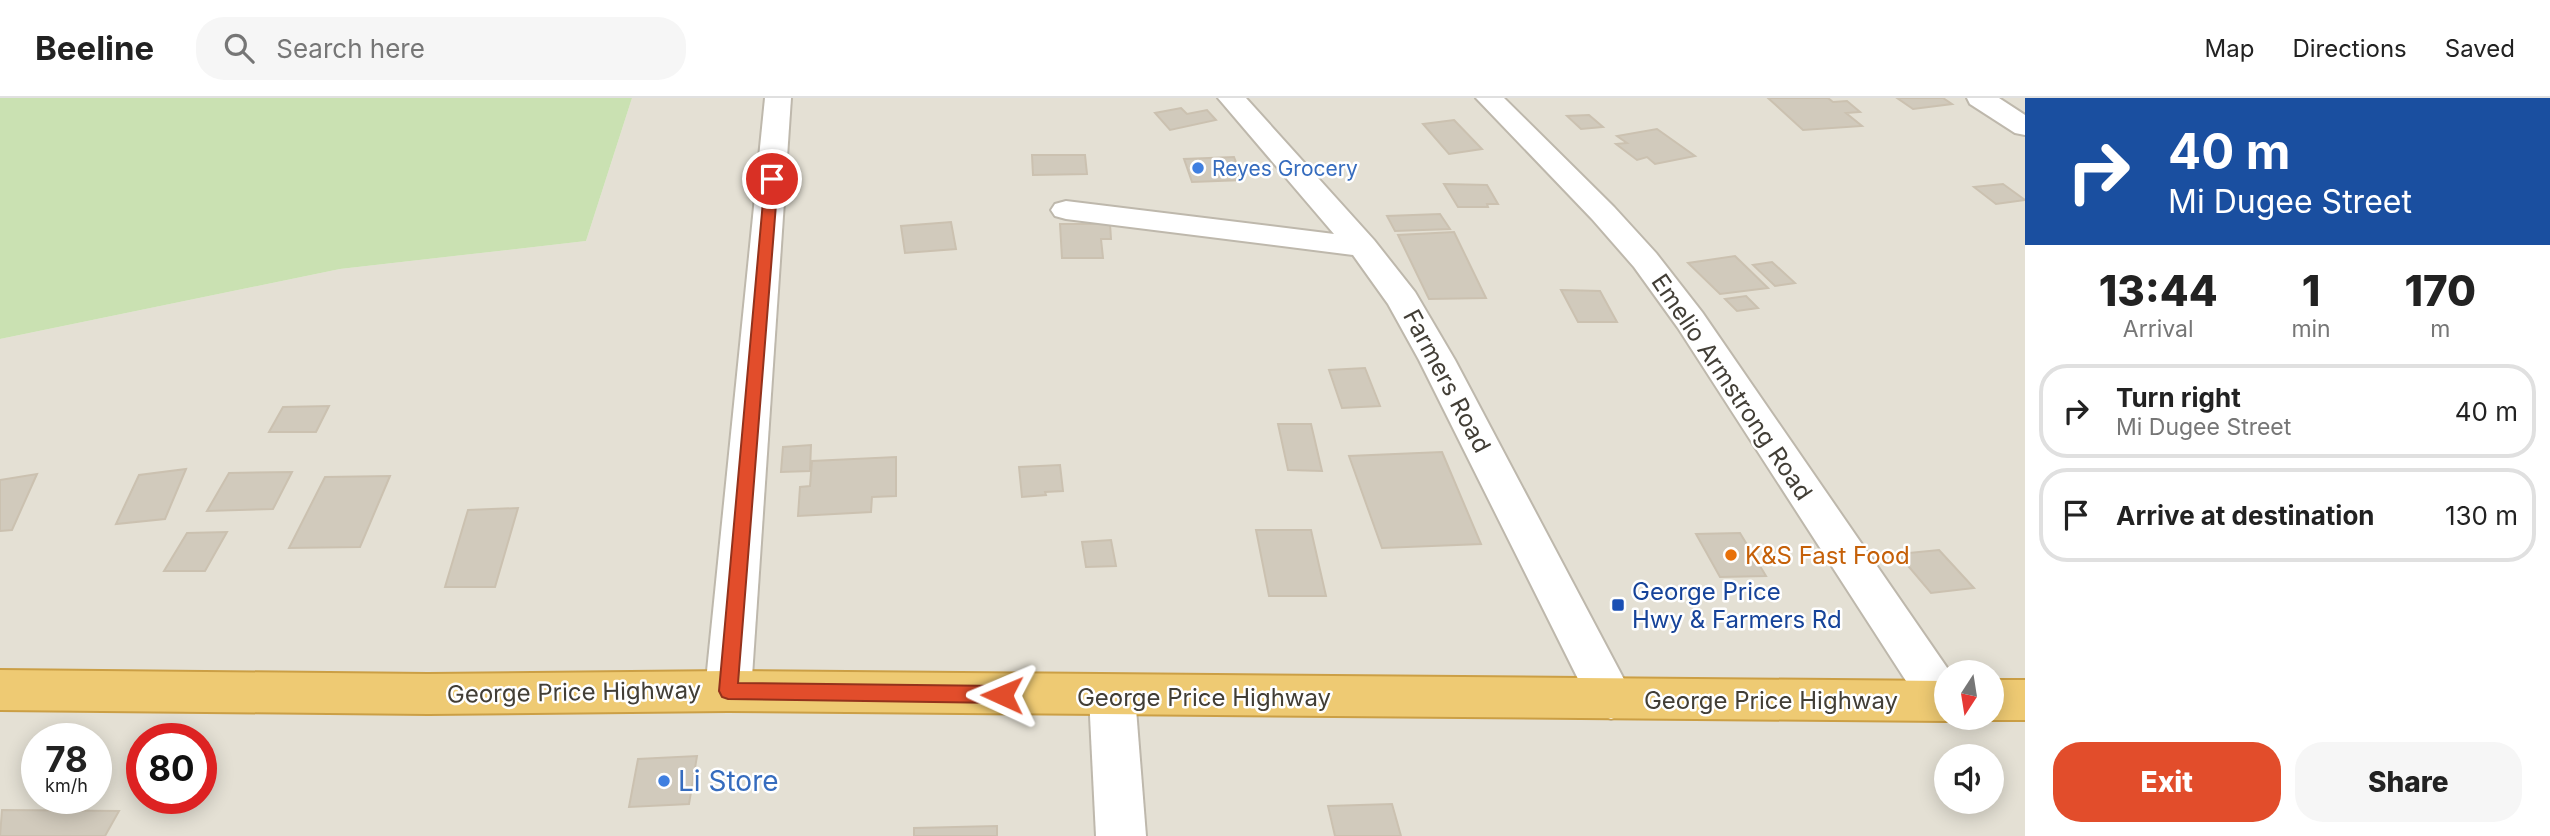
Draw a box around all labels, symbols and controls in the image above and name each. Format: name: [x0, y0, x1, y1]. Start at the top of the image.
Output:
search box: [196, 17, 686, 80]
text: Beeline: [35, 28, 154, 68]
icon: search: [220, 29, 258, 67]
text: Search here: [276, 33, 425, 64]
text: Map: [2205, 34, 2254, 63]
text: Directions: [2292, 34, 2407, 63]
text: Saved: [2445, 34, 2515, 63]
text: 40 m: [2168, 122, 2291, 181]
icon: right: [2053, 126, 2144, 217]
pin: [742, 149, 802, 209]
place label: Reyes Grocery: [1212, 156, 1358, 181]
icon: arrive: [753, 160, 791, 198]
marker: Reyes Grocery: [1190, 160, 1206, 176]
text: Mi Dugee Street: [2168, 182, 2412, 221]
text: 13:44: [2099, 265, 2218, 316]
text: 1: [2302, 265, 2320, 316]
text: 170: [2405, 265, 2476, 316]
street label: Emelio Armstrong Road: [1646, 269, 1818, 505]
street label: Farmers Road: [1397, 305, 1497, 457]
text: Arrival: [2123, 315, 2194, 343]
text: min: [2291, 315, 2331, 343]
text: m: [2430, 315, 2450, 343]
text: Turn right: [2116, 382, 2241, 413]
icon: right: [2057, 392, 2095, 430]
text: 40 m: [2455, 396, 2518, 427]
text: Mi Dugee Street: [2116, 413, 2291, 441]
icon: arrive: [2057, 496, 2095, 534]
text: Arrive at destination: [2116, 500, 2375, 531]
text: 130 m: [2445, 500, 2518, 531]
place label: K&S Fast Food: [1745, 541, 1910, 570]
marker: K&S Fast Food: [1723, 547, 1739, 563]
place label: George Price Hwy & Farmers Rd: [1632, 577, 1842, 634]
marker: George Price Hwy & Farmers Rd: [1610, 597, 1626, 613]
position arrow: [965, 658, 1039, 732]
north arrow: [1934, 660, 2004, 730]
map controls: [1934, 660, 2004, 814]
street label: George Price Highway: [447, 675, 701, 709]
street label: George Price Highway: [1077, 683, 1331, 712]
street label: George Price Highway: [1644, 686, 1898, 715]
speed limit sign: 80: [126, 723, 217, 814]
text: 78: [45, 738, 88, 780]
button: Exit: [2053, 742, 2281, 822]
button: Share: [2295, 742, 2522, 822]
button: sound: [1934, 744, 2004, 814]
place label: Li Store: [678, 764, 779, 798]
marker: Li Store: [656, 773, 672, 789]
text: km/h: [45, 775, 88, 796]

